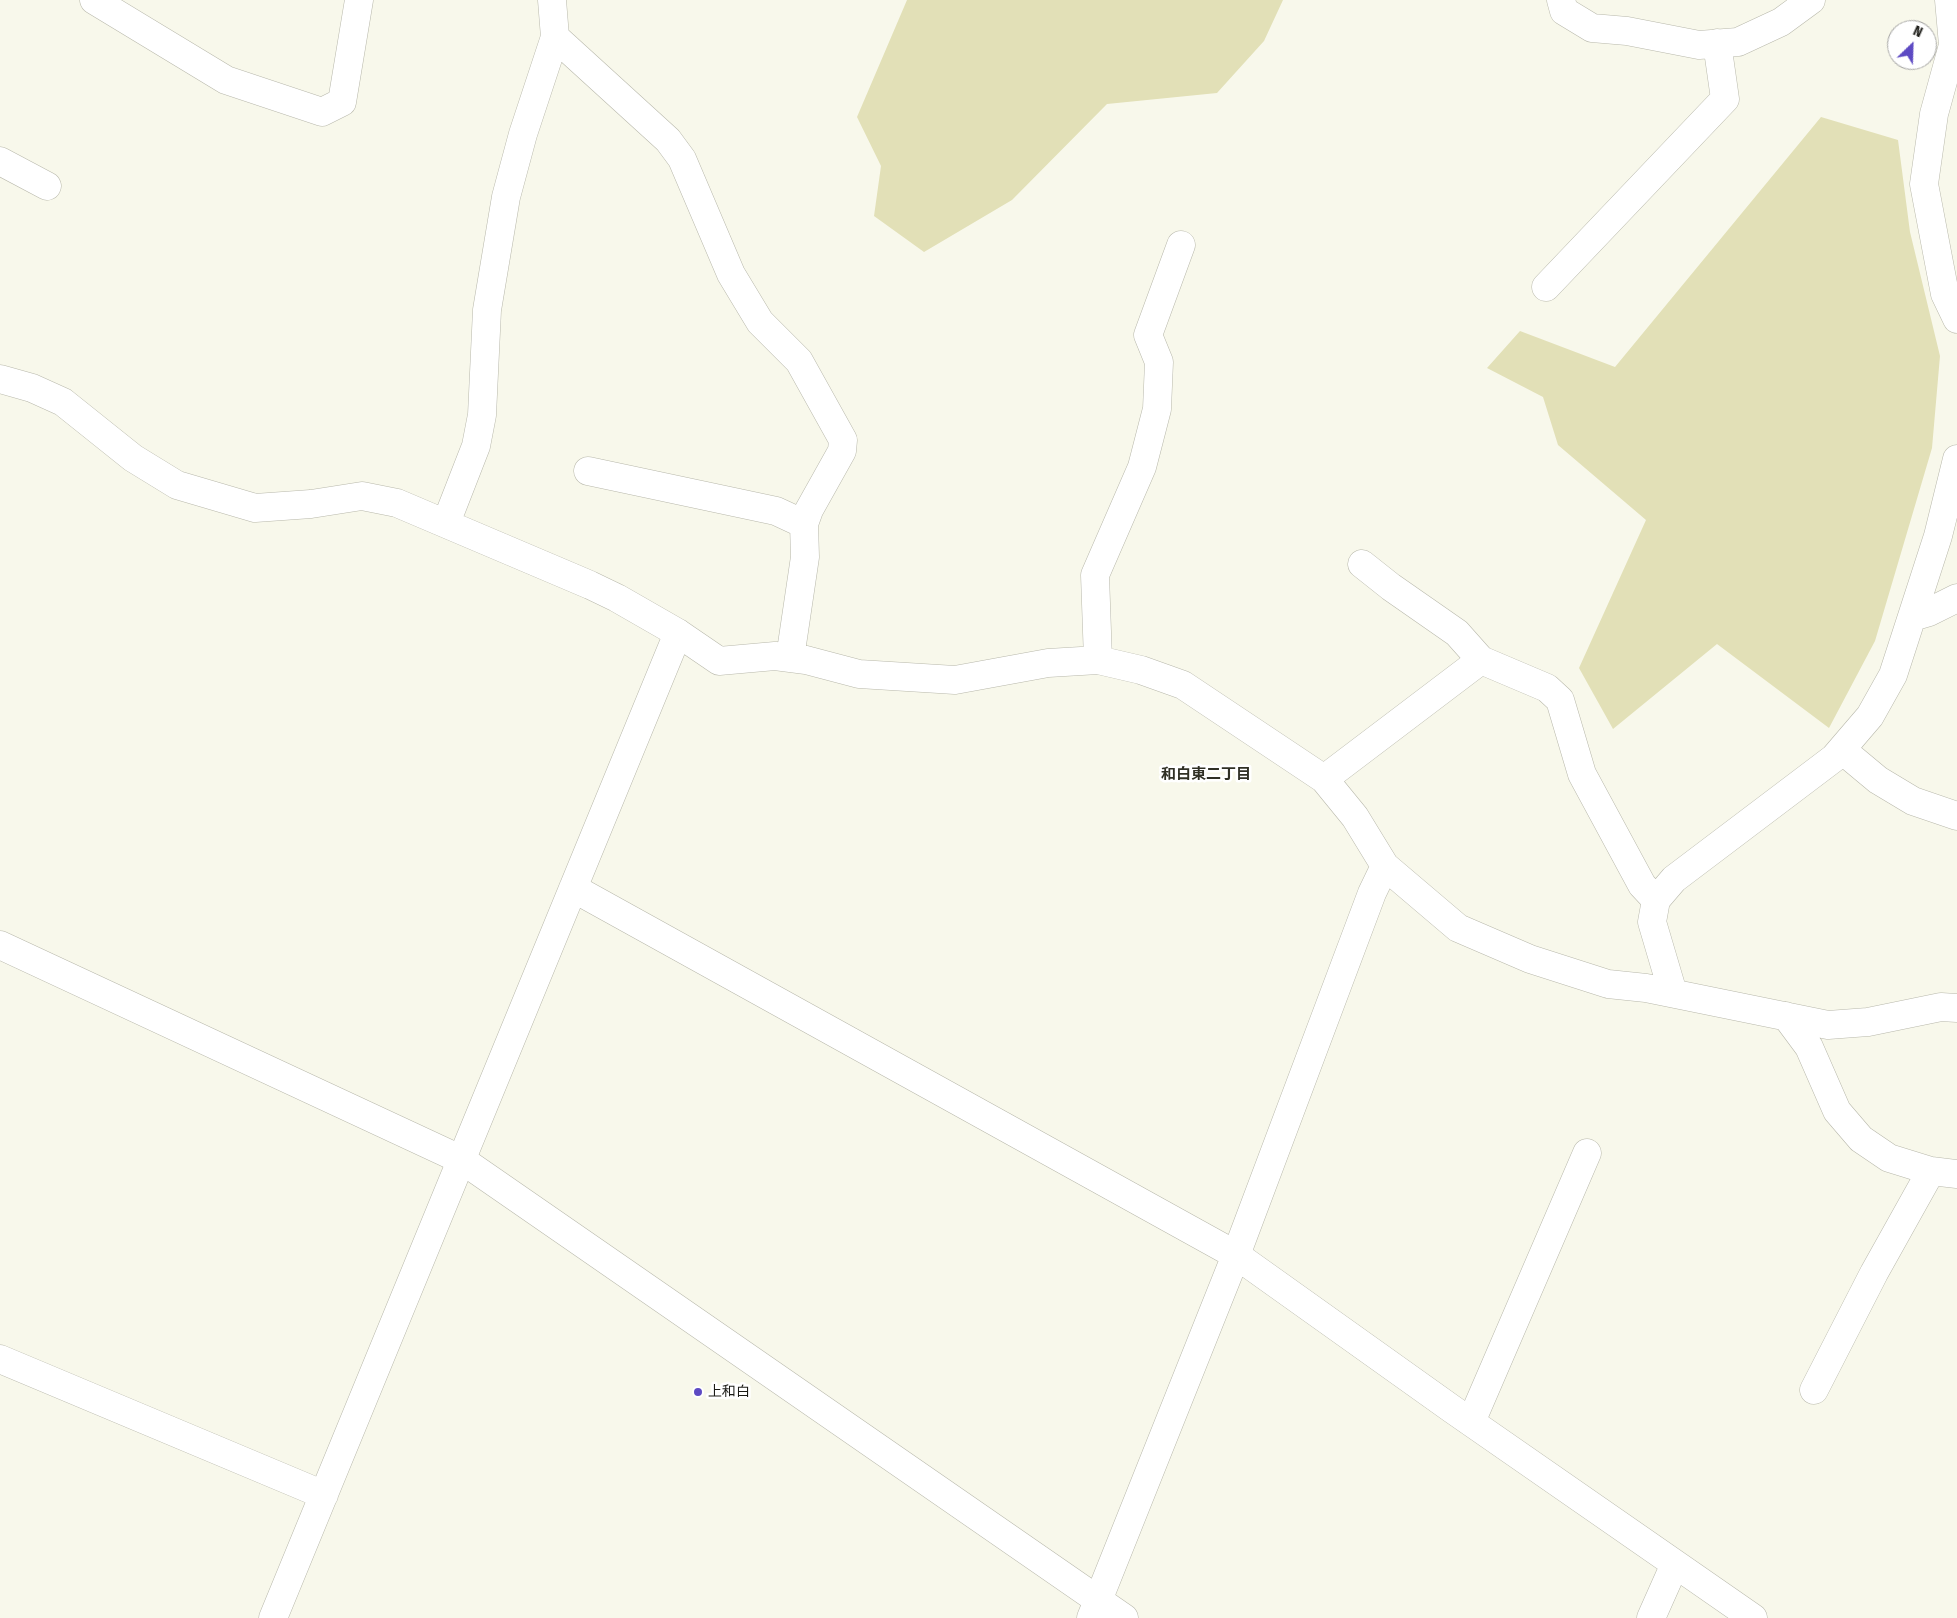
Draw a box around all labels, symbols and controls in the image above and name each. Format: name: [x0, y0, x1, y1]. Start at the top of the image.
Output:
north arrow: [1887, 20, 1937, 70]
text: N: [1911, 22, 1925, 41]
district label: 和白東二丁目: [1161, 766, 1251, 784]
place label: 上和白: [708, 1384, 750, 1400]
marker: 上和白: [692, 1386, 704, 1398]

